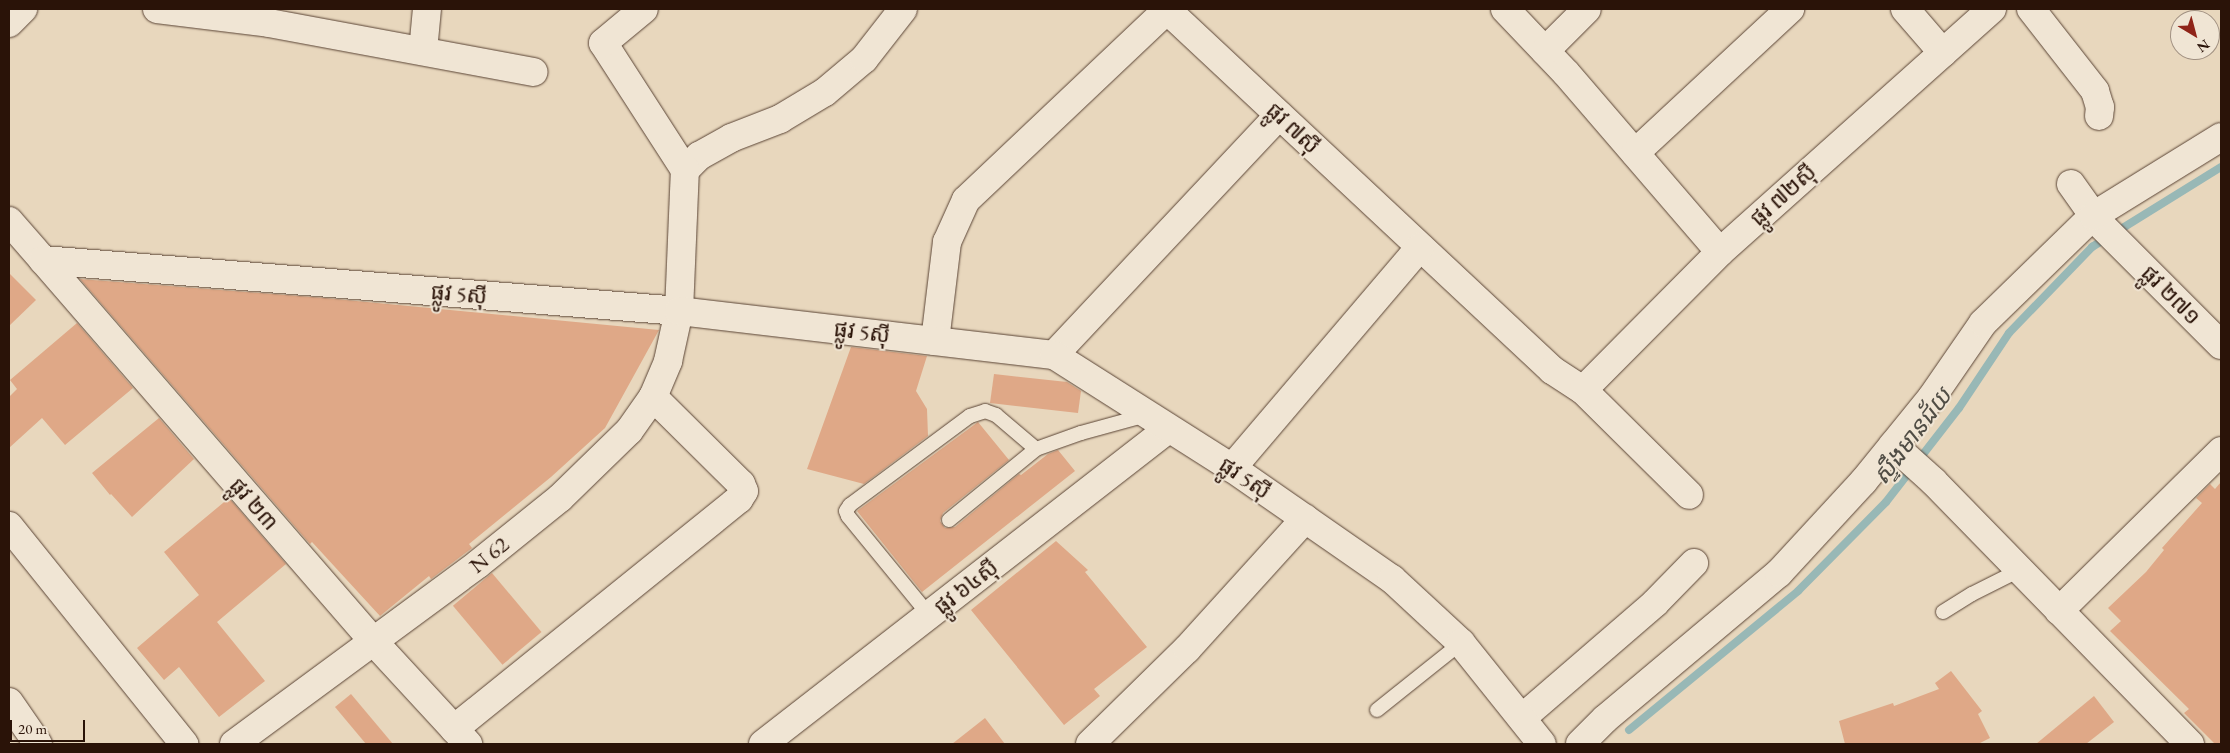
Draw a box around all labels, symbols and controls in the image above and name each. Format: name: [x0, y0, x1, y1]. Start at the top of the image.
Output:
north arrow: [2170, 10, 2220, 60]
text: N: [2193, 36, 2213, 57]
street label: ផ្លូវ ៧ស៊ី: [1261, 97, 1325, 159]
street label: ផ្លូវ ៧២ស៊ី: [1745, 159, 1821, 231]
street label: ផ្លូវ ២៧១: [2136, 260, 2206, 330]
street label: ផ្លូវ 5ស៊ី: [430, 278, 488, 310]
street label: ផ្លូវ 5ស៊ី: [832, 315, 892, 349]
water label: ស្ទឹងមានជ័យ: [1866, 382, 1958, 490]
street label: ផ្លូវ 5ស៊ី: [1214, 451, 1276, 505]
street label: ផ្លូវ ២៣: [224, 472, 284, 536]
street label: N 62: [464, 531, 514, 579]
street label: ផ្លូវ ៦៤ស៊ី: [929, 554, 1003, 620]
scale bar: [12, 710, 88, 742]
text: 20 m: [18, 719, 47, 738]

